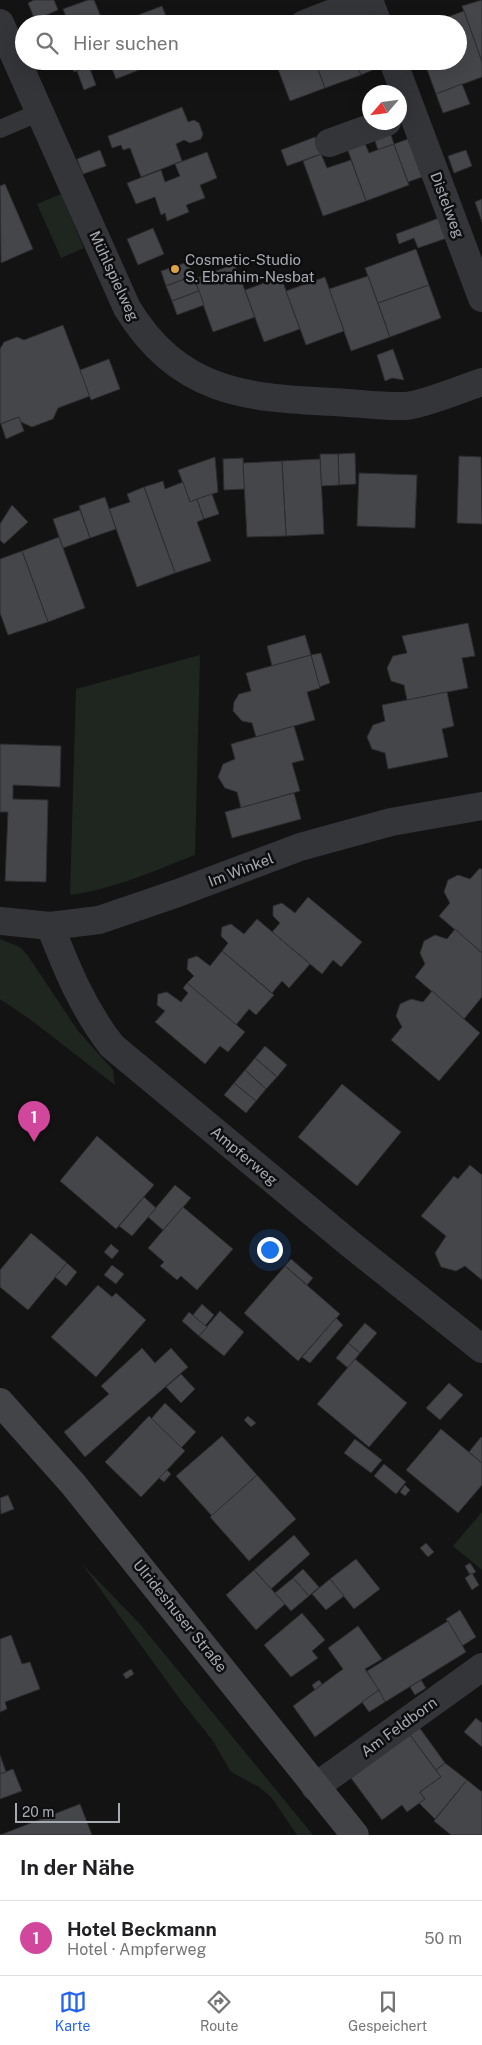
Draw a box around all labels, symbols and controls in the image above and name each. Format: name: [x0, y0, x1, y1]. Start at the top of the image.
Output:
search box: [15, 15, 467, 70]
icon: search: [33, 29, 61, 57]
text: Hier suchen: [73, 32, 179, 54]
north arrow: [362, 85, 407, 130]
street label: Distelweg: [427, 169, 468, 240]
street label: Mühlspielweg: [86, 228, 143, 324]
place label: Cosmetic-Studio S. Ebrahim-Nesbat: [185, 251, 315, 285]
marker: Cosmetic-Studio S. Ebrahim-Nesbat: [169, 263, 181, 275]
street label: Im Winkel: [206, 849, 276, 890]
pin: 1: [18, 1101, 50, 1142]
street label: Ampferweg: [207, 1123, 281, 1188]
your location: [257, 1237, 283, 1263]
street label: Ulrideshuser Straße: [130, 1556, 231, 1675]
street label: Am Feldborn: [357, 1693, 440, 1760]
scale bar: [15, 1800, 120, 1823]
text: 20 m: [22, 1804, 54, 1820]
text: In der Nähe: [20, 1855, 135, 1880]
text: Hotel Beckmann: [67, 1918, 217, 1940]
text: 1: [33, 1929, 39, 1948]
text: 50 m: [424, 1929, 462, 1948]
text: Hotel · Ampferweg: [67, 1940, 207, 1959]
tab: Karte: [55, 1988, 90, 2034]
tab: Route: [200, 1988, 238, 2034]
tab: Gespeichert: [348, 1988, 427, 2034]

